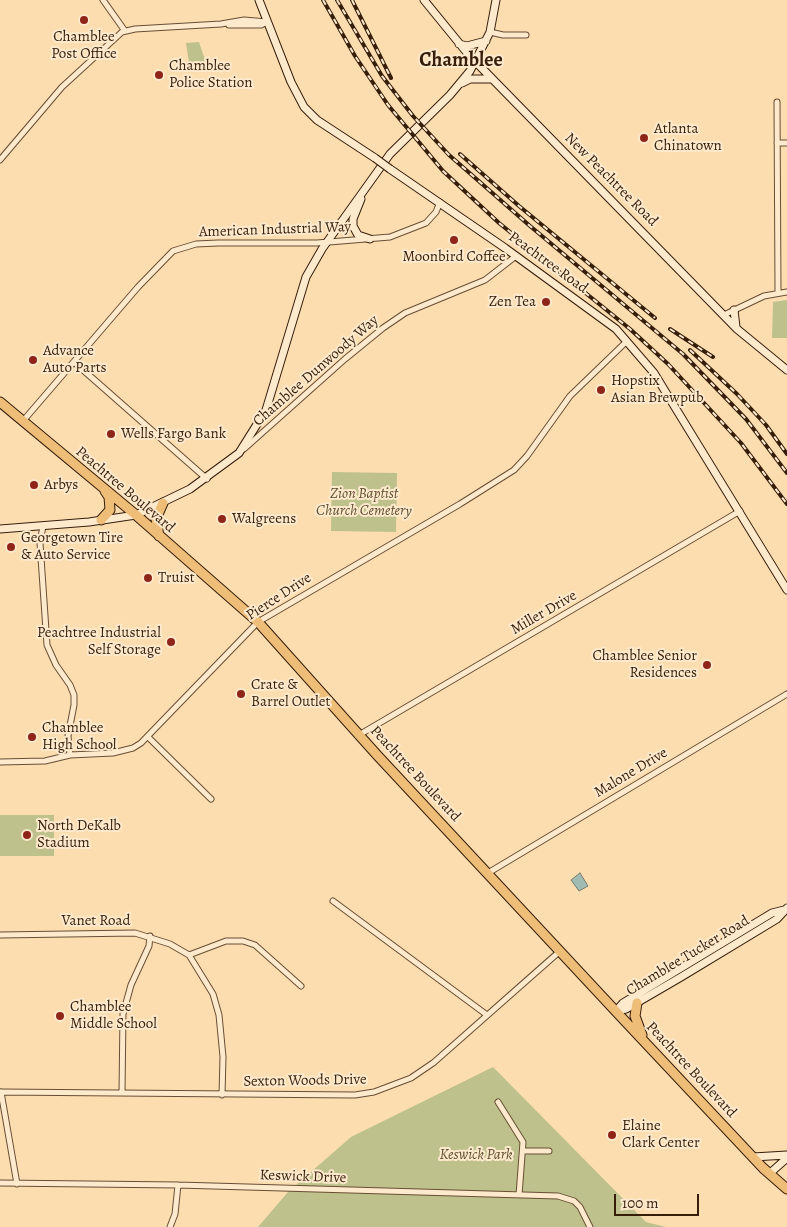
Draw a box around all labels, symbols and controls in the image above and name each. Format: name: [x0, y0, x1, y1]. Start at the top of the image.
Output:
marker: Chamblee Post Office: [78, 14, 90, 26]
place label: Chamblee Post Office: [51, 28, 117, 63]
district label: Chamblee: [419, 49, 503, 73]
place label: Chamblee Police Station: [169, 57, 253, 92]
marker: Chamblee Police Station: [153, 69, 165, 81]
place label: Atlanta Chinatown: [654, 120, 722, 155]
street label: New Peachtree Road: [561, 130, 661, 230]
marker: Atlanta Chinatown: [638, 132, 650, 144]
street label: American Industrial Way: [199, 218, 351, 242]
street label: Peachtree Road: [505, 228, 591, 298]
marker: Moonbird Coffee: [448, 234, 460, 246]
place label: Moonbird Coffee: [402, 248, 506, 266]
place label: Zen Tea: [489, 293, 536, 311]
marker: Zen Tea: [540, 296, 552, 308]
street label: Chamblee Dunwoody Way: [250, 312, 382, 430]
place label: Advance Auto Parts: [43, 342, 107, 377]
marker: Advance Auto Parts: [27, 354, 39, 366]
place label: Hopstix Asian Brewpub: [611, 372, 704, 407]
marker: Hopstix Asian Brewpub: [595, 384, 607, 396]
place label: Wells Fargo Bank: [121, 425, 226, 443]
marker: Wells Fargo Bank: [105, 428, 117, 440]
street label: Peachtree Boulevard: [72, 443, 178, 537]
place label: Arbys: [44, 476, 78, 494]
marker: Arbys: [28, 479, 40, 491]
park label: Zion Baptist Church Cemetery: [316, 485, 412, 520]
place label: Walgreens: [232, 510, 296, 528]
marker: Walgreens: [216, 513, 228, 525]
place label: Georgetown Tire & Auto Service: [21, 529, 123, 564]
marker: Georgetown Tire & Auto Service: [5, 541, 17, 553]
place label: Truist: [158, 569, 195, 587]
street label: Pierce Drive: [243, 569, 315, 625]
marker: Truist: [142, 572, 154, 584]
street label: Miller Drive: [508, 587, 580, 639]
place label: Peachtree Industrial Self Storage: [37, 624, 161, 659]
marker: Peachtree Industrial Self Storage: [165, 636, 177, 648]
place label: Chamblee Senior Residences: [592, 647, 697, 682]
marker: Chamblee Senior Residences: [701, 659, 713, 671]
place label: Crate & Barrel Outlet: [251, 676, 330, 711]
marker: Crate & Barrel Outlet: [235, 688, 247, 700]
place label: Chamblee High School: [42, 719, 117, 754]
street label: Peachtree Boulevard: [366, 722, 464, 826]
marker: Chamblee High School: [26, 731, 38, 743]
street label: Malone Drive: [591, 744, 671, 802]
place label: North DeKalb Stadium: [37, 817, 121, 852]
marker: North DeKalb Stadium: [21, 829, 33, 841]
street label: Vanet Road: [61, 912, 131, 930]
street label: Chamblee Tucker Road: [623, 912, 753, 1000]
place label: Chamblee Middle School: [70, 998, 157, 1033]
marker: Chamblee Middle School: [54, 1010, 66, 1022]
street label: Peachtree Boulevard: [642, 1018, 740, 1122]
street label: Sexton Woods Drive: [243, 1071, 367, 1091]
place label: Elaine Clark Center: [622, 1117, 700, 1152]
marker: Elaine Clark Center: [606, 1129, 618, 1141]
park label: Keswick Park: [439, 1146, 513, 1164]
street label: Keswick Drive: [259, 1166, 347, 1188]
scale bar: [617, 1184, 702, 1216]
text: 100 m: [622, 1193, 659, 1213]

